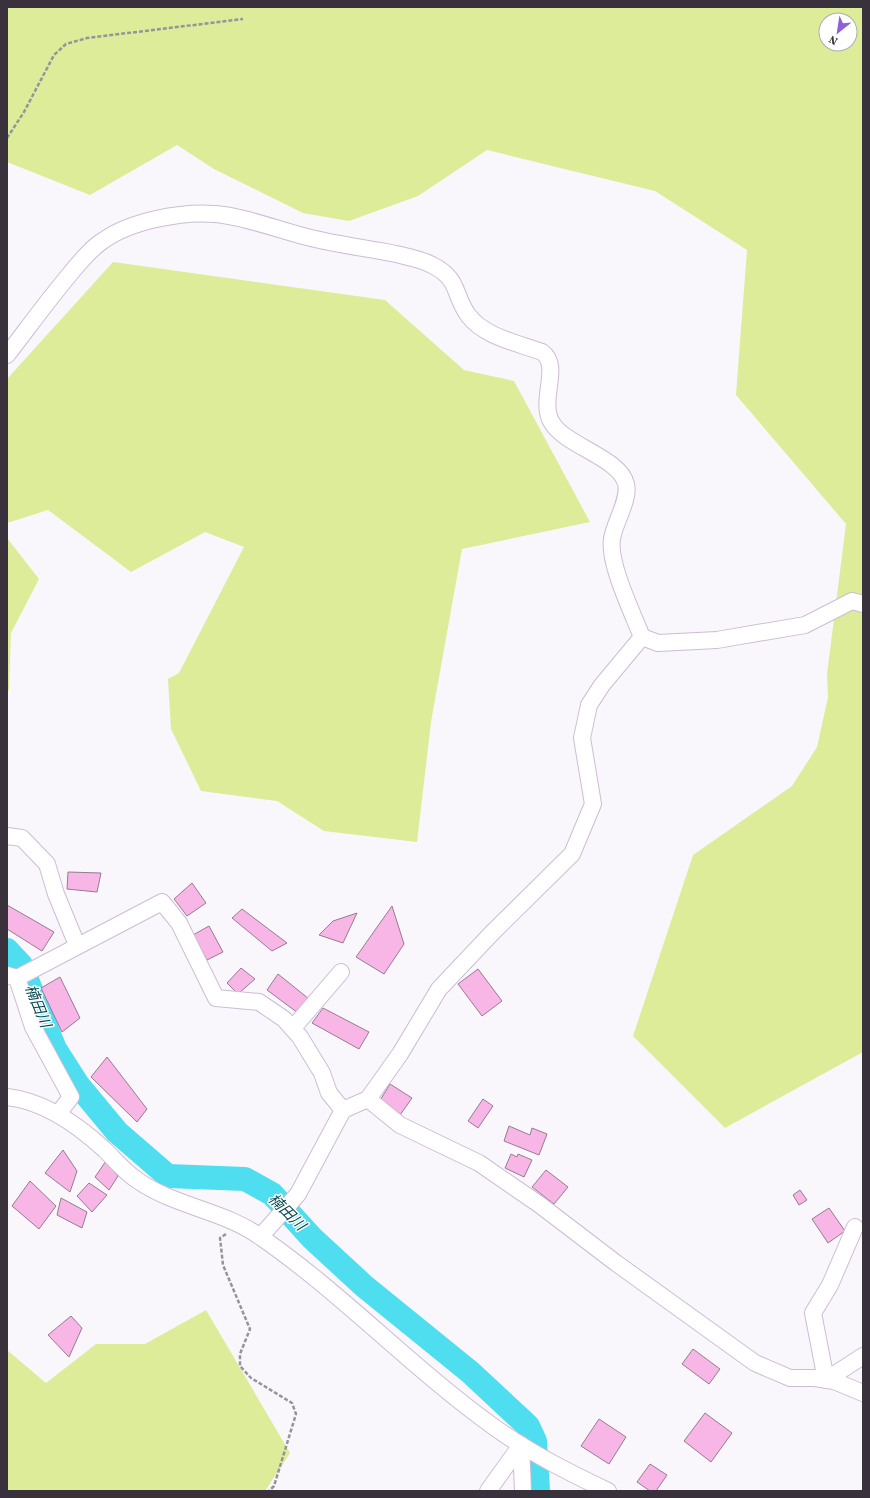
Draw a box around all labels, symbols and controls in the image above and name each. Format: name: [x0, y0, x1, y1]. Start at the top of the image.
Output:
north arrow: [818, 12, 858, 52]
text: N: [826, 32, 840, 49]
water label: 楠田川: [20, 981, 57, 1032]
water label: 楠田川: [264, 1188, 312, 1236]

